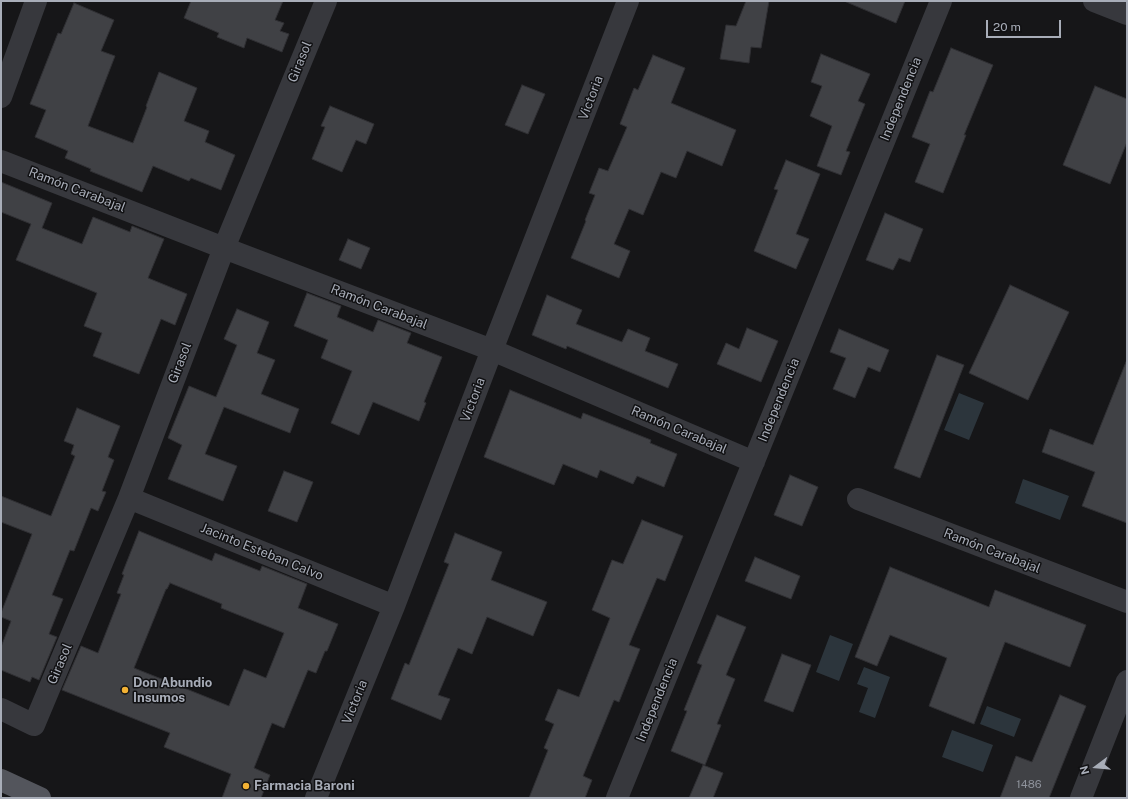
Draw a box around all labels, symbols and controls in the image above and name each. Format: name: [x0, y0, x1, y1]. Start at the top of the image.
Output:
scale bar: [988, 12, 1063, 38]
text: 20 m: [993, 20, 1021, 34]
street label: Girasol: [285, 39, 315, 85]
street label: Independencia: [877, 55, 925, 143]
street label: Victoria: [575, 74, 607, 122]
street label: Ramón Carabajal: [26, 164, 128, 216]
street label: Ramón Carabajal: [328, 281, 430, 333]
street label: Girasol: [165, 340, 195, 386]
street label: Independencia: [755, 356, 803, 444]
street label: Victoria: [457, 376, 489, 424]
street label: Ramón Carabajal: [629, 403, 729, 457]
street label: Jacinto Esteban Calvo: [198, 520, 326, 584]
street label: Ramón Carabajal: [941, 525, 1043, 577]
street label: Girasol: [44, 641, 76, 687]
street label: Independencia: [633, 656, 681, 744]
place label: Don Abundio Insumos: [133, 675, 212, 706]
street label: Victoria: [339, 678, 371, 726]
marker: Don Abundio Insumos: [120, 685, 130, 695]
north arrow: [1076, 747, 1116, 787]
text: N: [1078, 765, 1091, 776]
place label: Farmacia Baroni: [254, 778, 355, 794]
house number: 1486: [1016, 778, 1042, 792]
marker: Farmacia Baroni: [241, 781, 251, 791]

